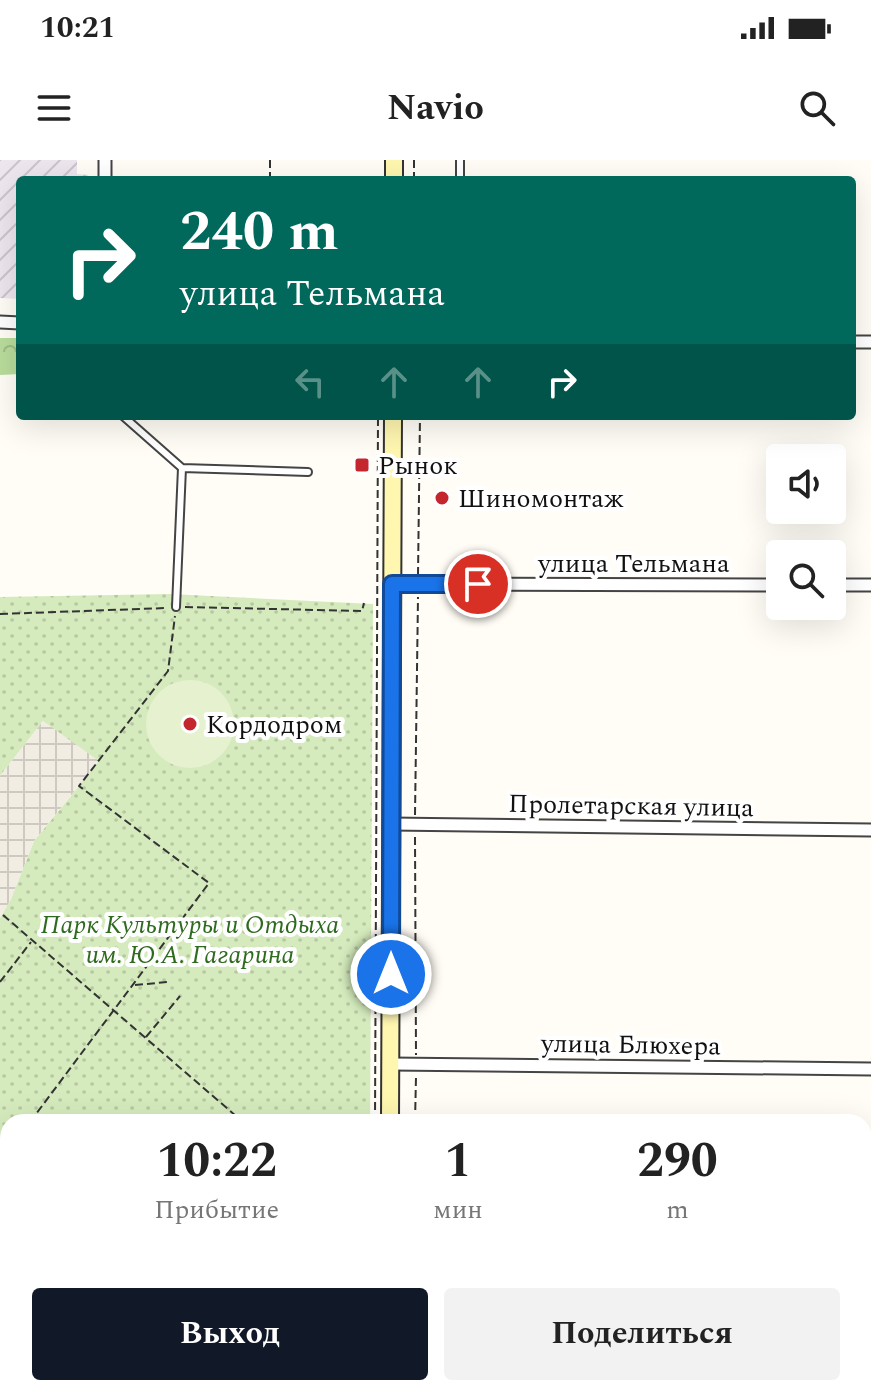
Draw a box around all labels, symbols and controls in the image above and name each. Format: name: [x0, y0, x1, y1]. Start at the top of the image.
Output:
text: 10:21: [40, 5, 115, 51]
text: Navio: [387, 81, 484, 136]
icon: menu: [32, 86, 76, 130]
icon: search: [795, 86, 839, 130]
text: 240 m: [180, 190, 339, 275]
icon: right: [48, 208, 152, 312]
text: улица Тельмана: [180, 267, 445, 322]
icon: left: [288, 360, 332, 404]
icon: ahead: [372, 360, 416, 404]
icon: ahead: [456, 360, 500, 404]
icon: right: [540, 360, 584, 404]
map controls: [766, 444, 846, 620]
button: sound: [766, 444, 846, 524]
place label: Рынок: [378, 446, 458, 486]
marker: Рынок: [353, 456, 371, 474]
place label: Шиномонтаж: [458, 479, 624, 519]
marker: Шиномонтаж: [433, 489, 451, 507]
button: search: [766, 540, 846, 620]
street label: улица Тельмана: [537, 544, 730, 584]
pin: [444, 550, 512, 618]
icon: arrive: [456, 562, 500, 606]
place label: Кордодром: [206, 705, 342, 745]
marker: Кордодром: [181, 715, 199, 733]
street label: Пролетарская улица: [508, 784, 755, 828]
park label: Парк Культуры и Отдыха им. Ю.А. Гагарина: [41, 905, 339, 975]
position arrow: [349, 932, 433, 1016]
street label: улица Блюхера: [540, 1023, 722, 1067]
text: 10:22: [156, 1125, 277, 1198]
text: 1: [445, 1125, 472, 1198]
text: 290: [637, 1125, 718, 1198]
text: Прибытие: [154, 1190, 279, 1230]
text: мин: [433, 1190, 483, 1230]
text: m: [666, 1190, 689, 1230]
button: Выход: [32, 1288, 428, 1380]
button: Поделиться: [444, 1288, 840, 1380]

